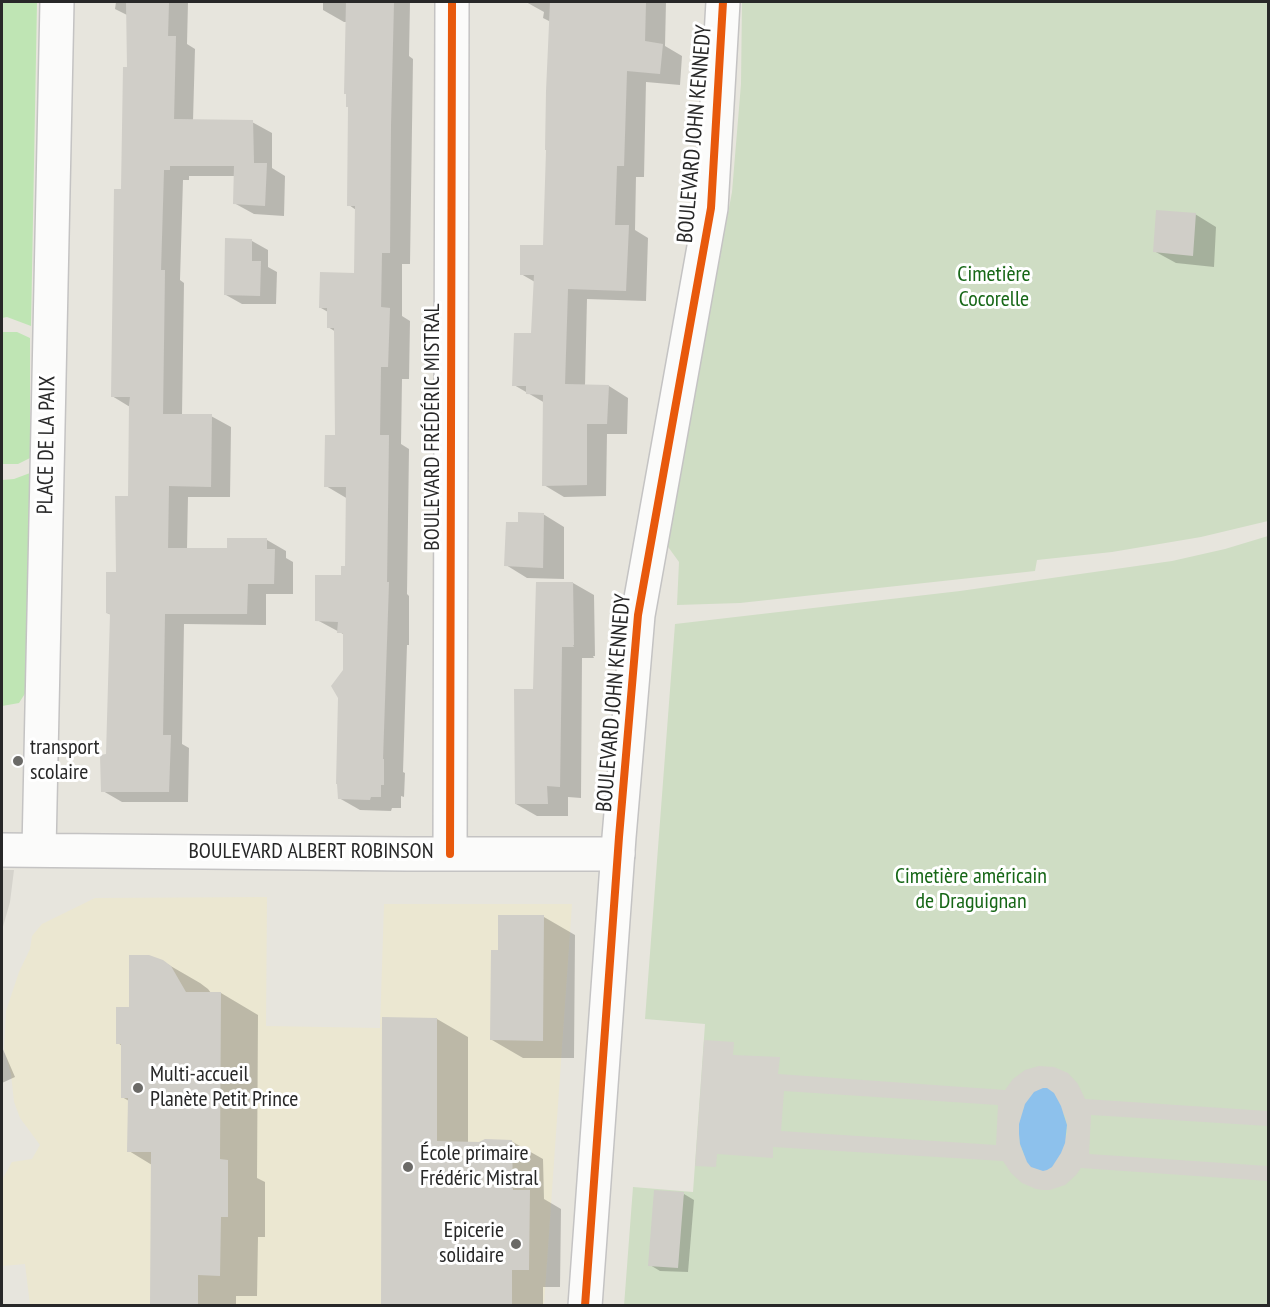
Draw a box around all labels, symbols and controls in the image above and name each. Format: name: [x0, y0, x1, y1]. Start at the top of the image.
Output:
street label: BOULEVARD JOHN KENNEDY: [672, 24, 718, 244]
park label: Cimetière Cocorelle: [957, 262, 1031, 314]
street label: BOULEVARD FRÉDÉRIC MISTRAL: [420, 303, 446, 551]
street label: PLACE DE LA PAIX: [33, 375, 61, 515]
street label: BOULEVARD JOHN KENNEDY: [591, 593, 637, 813]
place label: transport scolaire: [30, 735, 100, 786]
marker: transport scolaire: [11, 754, 25, 768]
street label: BOULEVARD ALBERT ROBINSON: [188, 839, 434, 865]
park label: Cimetière américain de Draguignan: [895, 864, 1047, 915]
place label: Multi-accueil Planète Petit Prince: [150, 1062, 298, 1114]
marker: Multi-accueil Planète Petit Prince: [131, 1081, 145, 1095]
place label: École primaire Frédéric Mistral: [420, 1141, 538, 1192]
marker: École primaire Frédéric Mistral: [401, 1160, 415, 1174]
place label: Epicerie solidaire: [439, 1218, 504, 1270]
marker: Epicerie solidaire: [509, 1237, 523, 1251]

